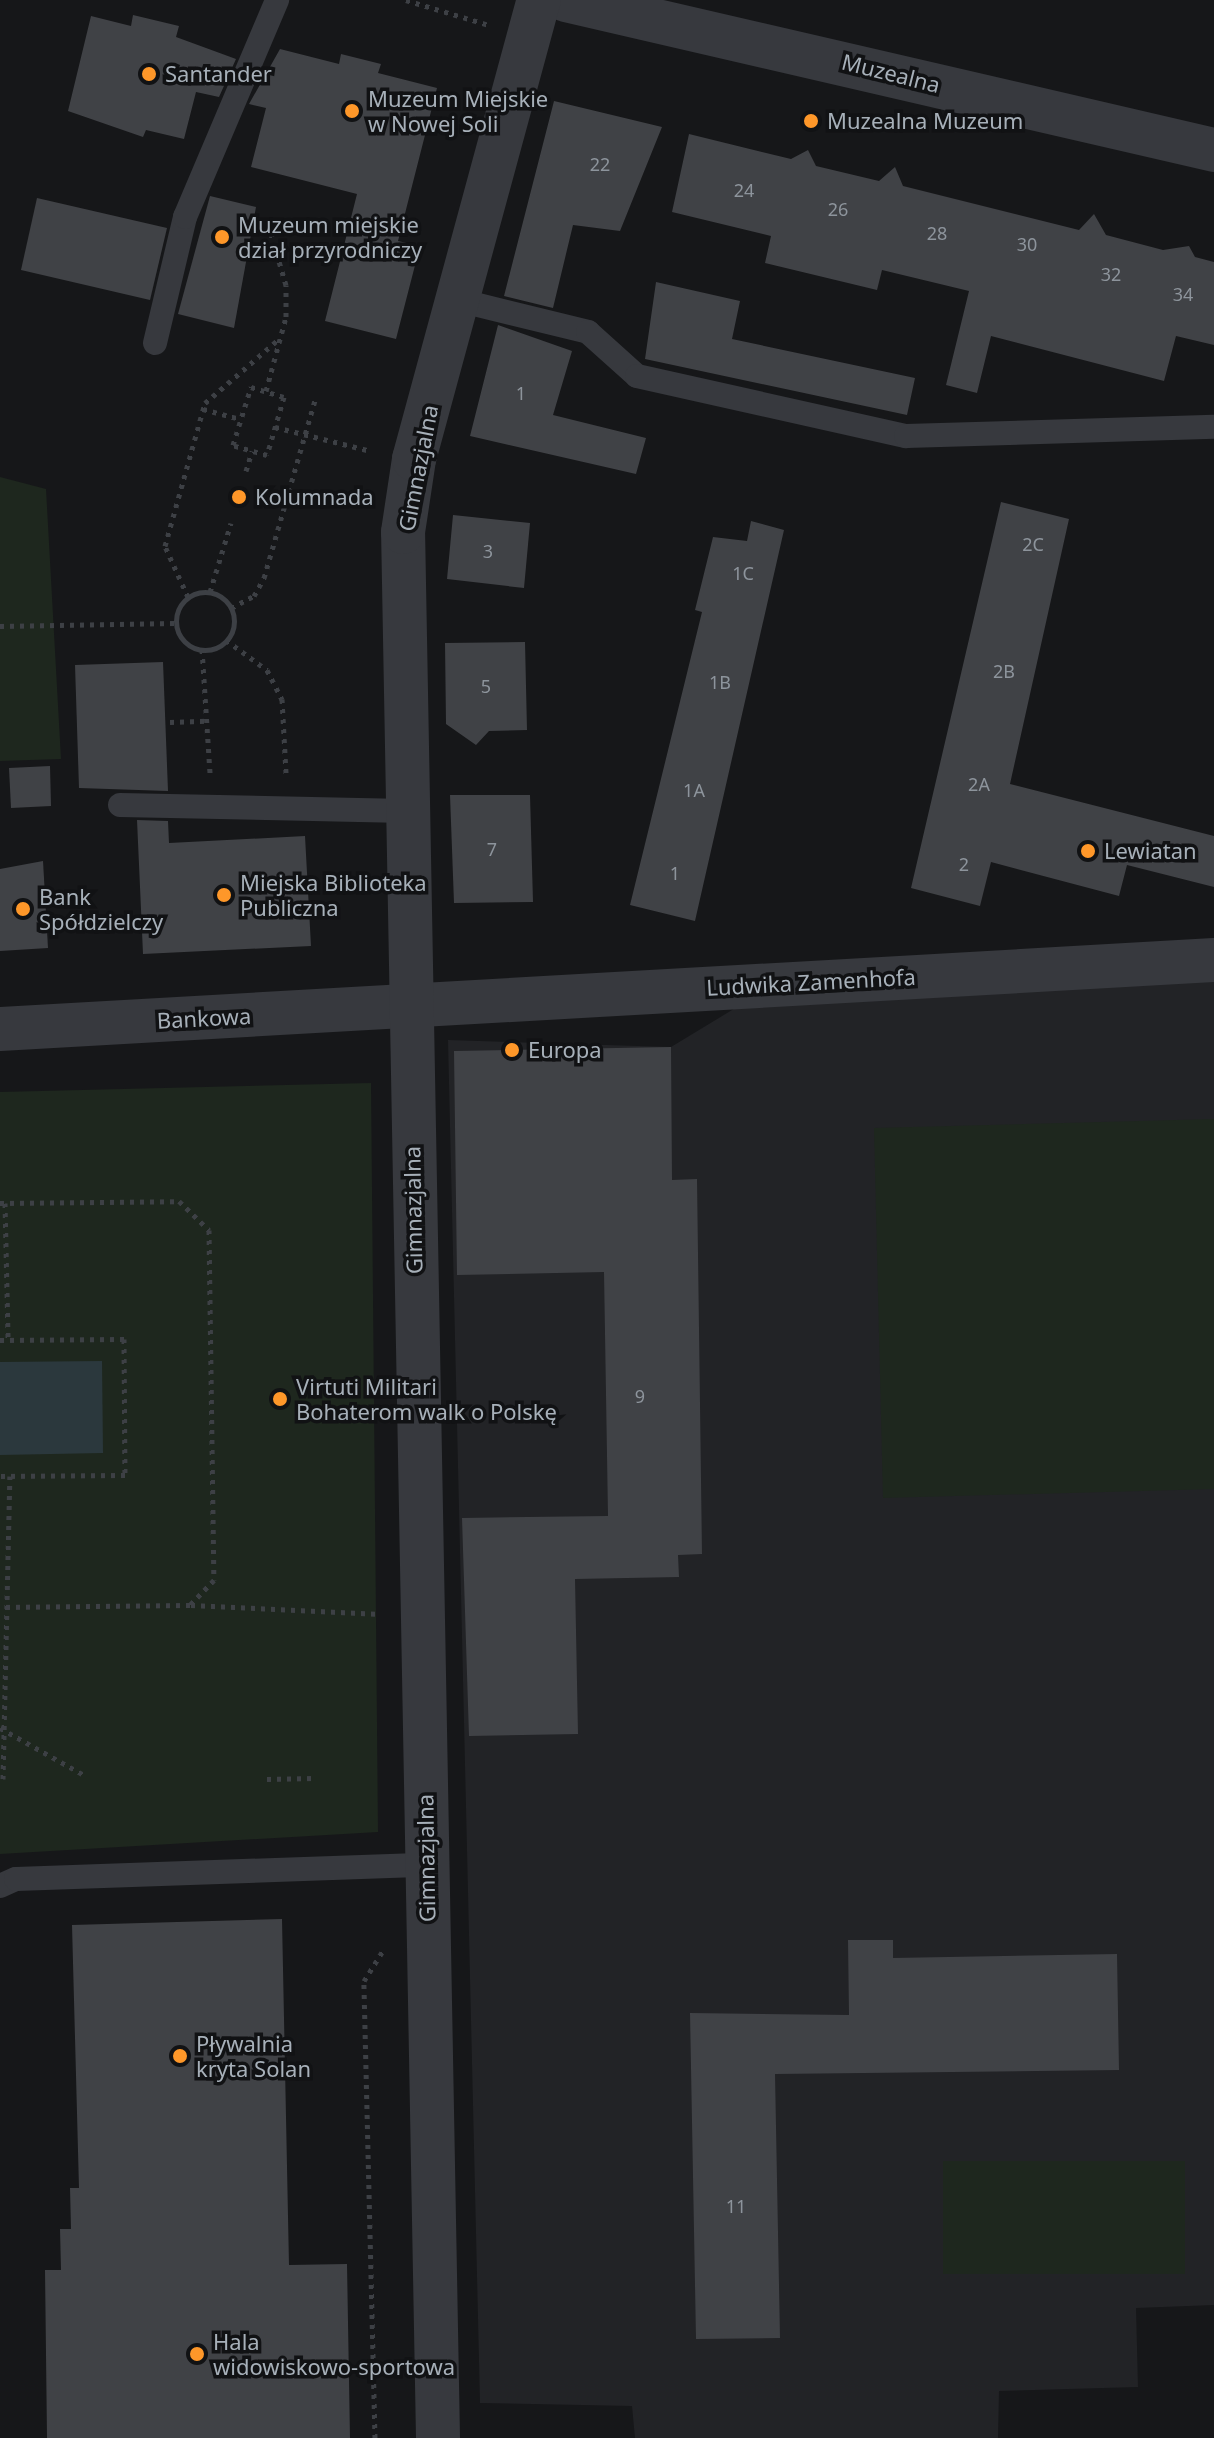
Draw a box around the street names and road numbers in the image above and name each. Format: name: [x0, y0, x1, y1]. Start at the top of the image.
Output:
street label: Muzealna: [839, 48, 943, 98]
street label: Gimnazjalna: [393, 403, 443, 533]
street label: Ludwika Zamenhofa: [706, 963, 916, 1001]
street label: Bankowa: [156, 1002, 252, 1034]
street label: Gimnazjalna: [399, 1146, 427, 1274]
street label: Gimnazjalna: [412, 1794, 440, 1922]

